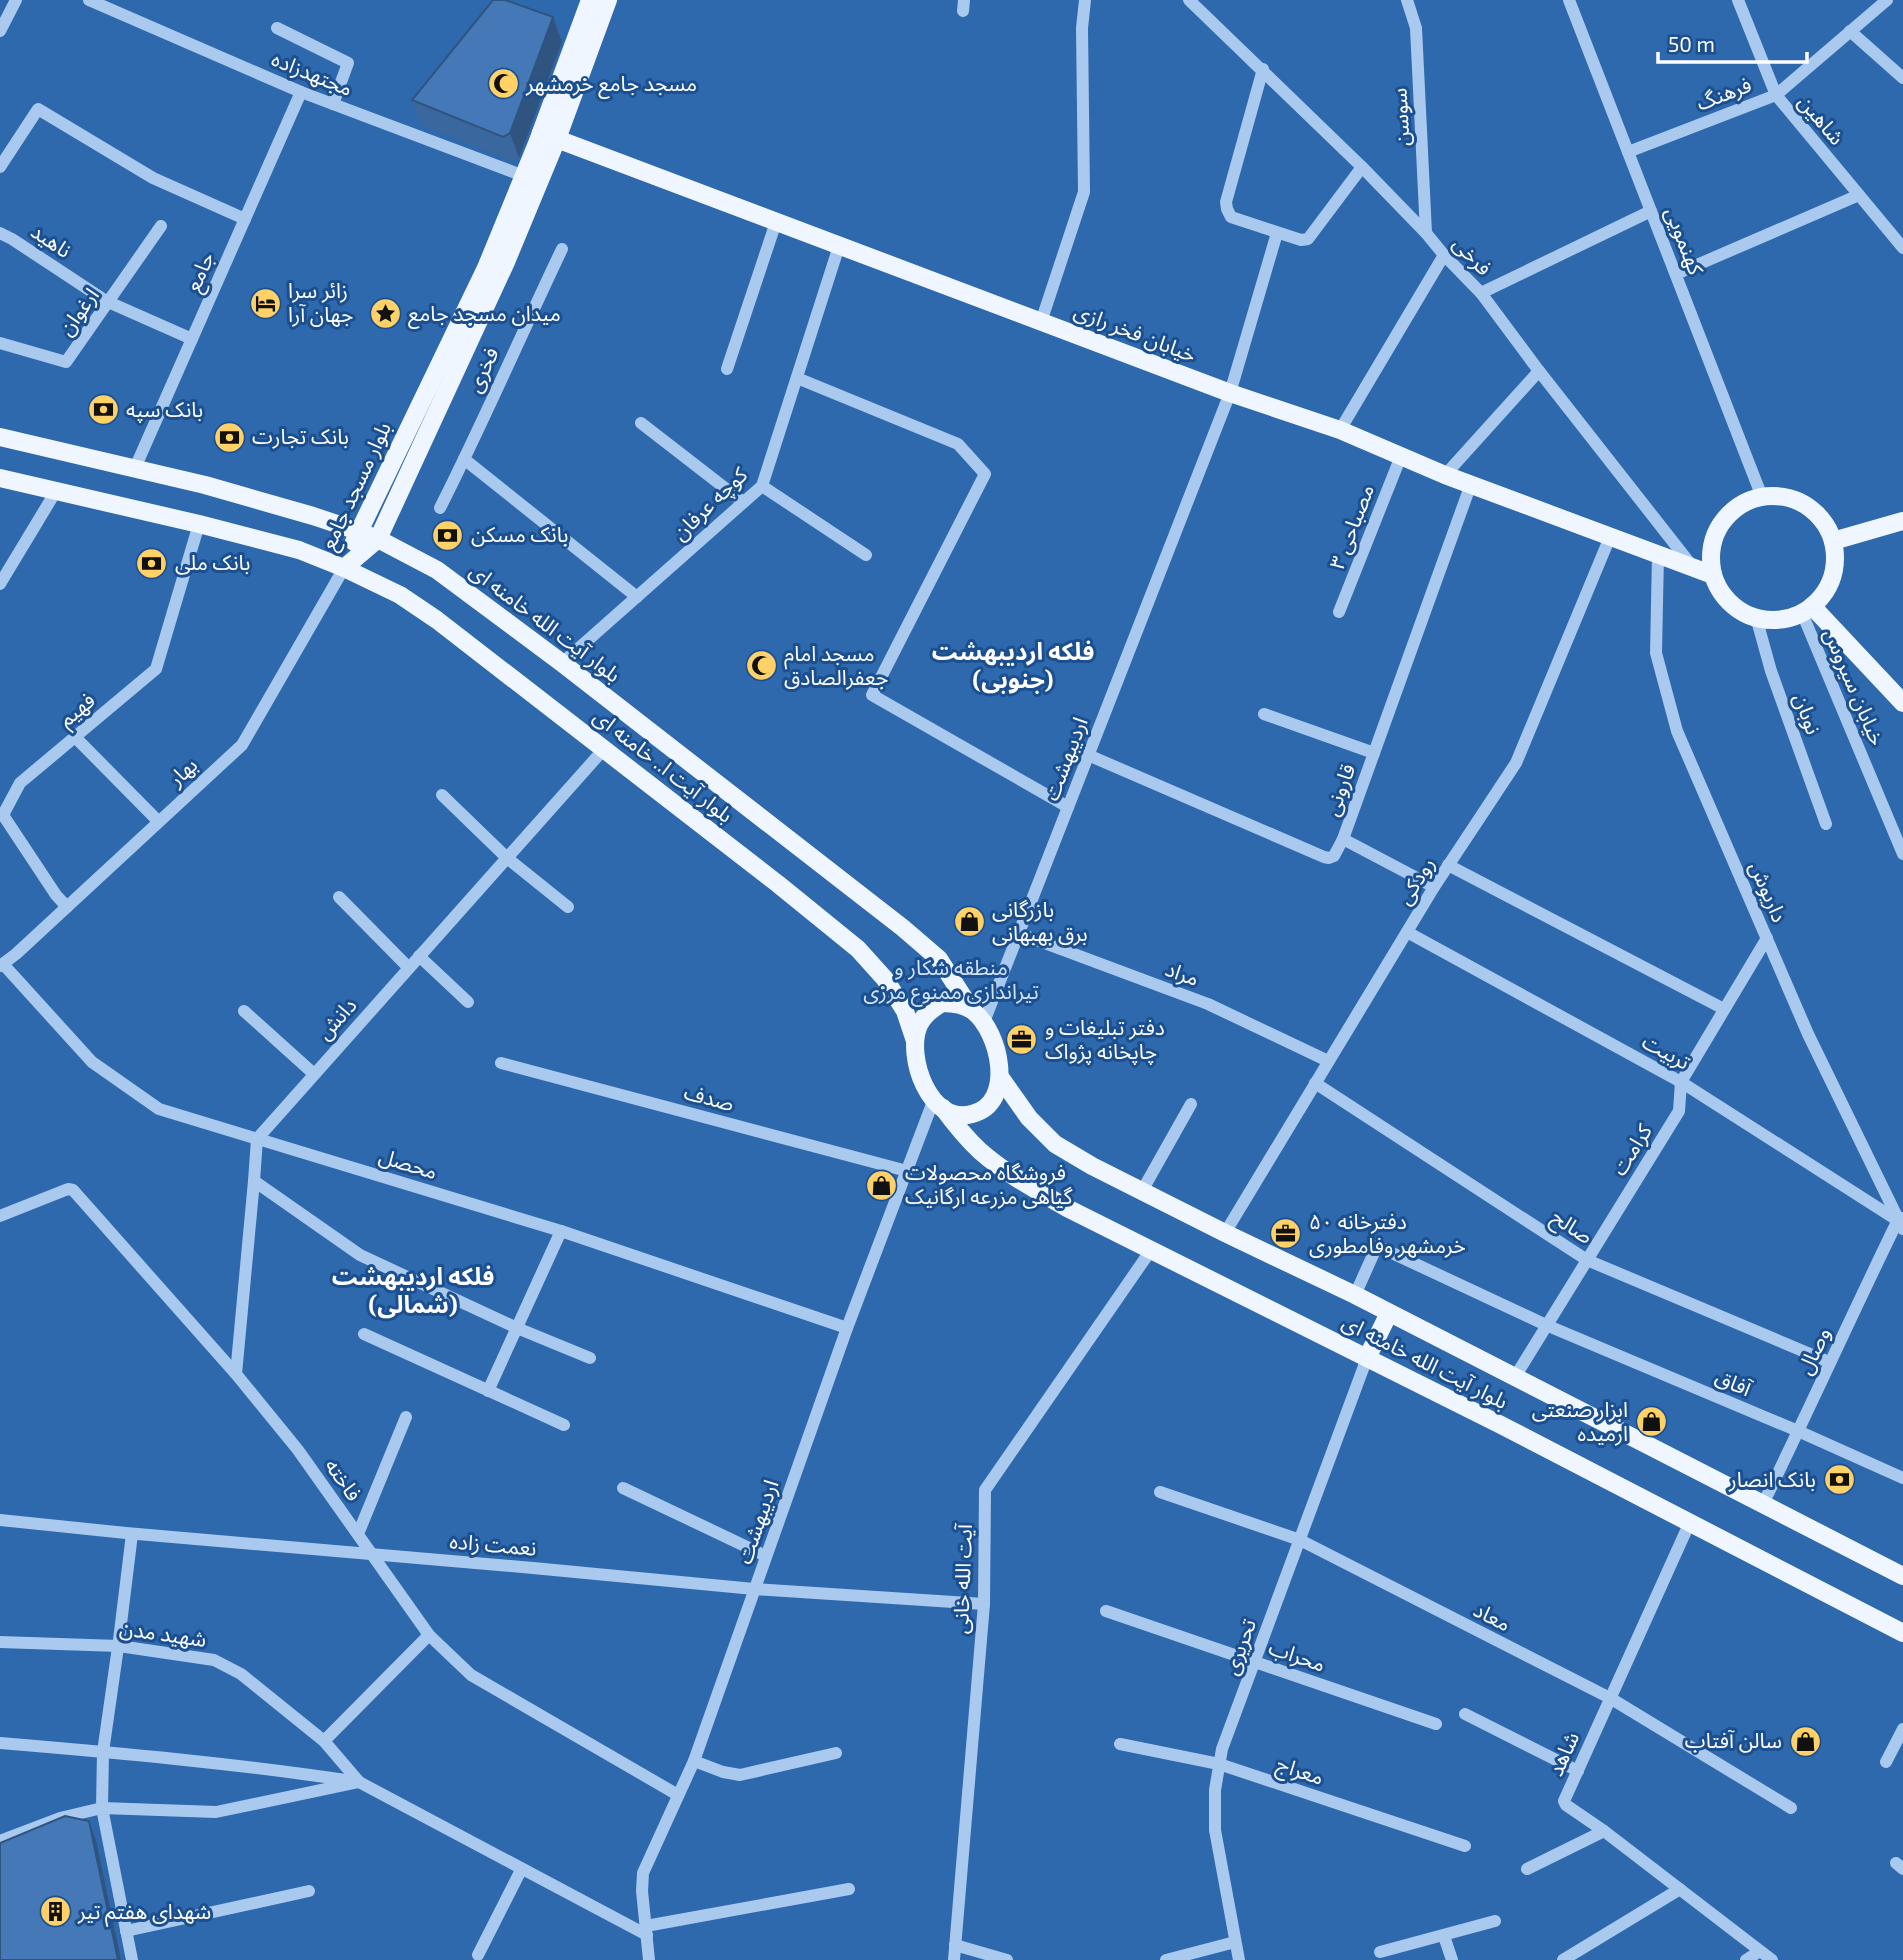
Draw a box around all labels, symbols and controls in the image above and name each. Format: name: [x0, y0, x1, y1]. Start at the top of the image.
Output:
scale bar: [1658, 21, 1807, 65]
text: 50 m: [1668, 31, 1715, 56]
street label: مجتهدزاده: [268, 45, 357, 101]
mosque icon: مسجد جامع خرمشهر: [486, 67, 520, 101]
place label: مسجد جامع خرمشهر: [525, 70, 697, 99]
street label: فرهنگ: [1693, 71, 1755, 115]
street label: سوسن: [1385, 87, 1415, 147]
street label: شاهین: [1793, 89, 1850, 150]
street label: کهنمویی: [1660, 203, 1710, 278]
street label: ناهید: [27, 217, 77, 262]
street label: فرخی: [1448, 230, 1498, 280]
street label: جامع: [179, 248, 222, 297]
place label: زائر سرا جهان آرا: [288, 277, 353, 327]
street label: ارغوان: [52, 283, 104, 340]
hotel icon: زائر سرا جهان آرا: [248, 286, 282, 320]
place icon: میدان مسجد جامع: [368, 297, 402, 331]
street label: خیابان فخر رازی: [1071, 297, 1200, 367]
place label: میدان مسجد جامع: [408, 300, 561, 329]
street label: فخری: [460, 343, 504, 396]
bank icon: بانک سپه: [86, 393, 120, 427]
place label: بانک سپه: [126, 396, 203, 423]
street label: بلوار مسجد جامع: [314, 418, 399, 555]
bank icon: بانک تجارت: [212, 420, 246, 454]
place label: بانک تجارت: [252, 423, 349, 449]
street label: کوچه عرفان: [666, 461, 753, 546]
street label: مصباحی ۳: [1323, 481, 1379, 573]
bank icon: بانک مسکن: [431, 518, 465, 552]
place label: بانک مسکن: [471, 521, 568, 547]
bank icon: بانک ملی: [135, 546, 169, 580]
place label: بانک ملی: [175, 549, 250, 575]
street label: بلوار آیت الله خامنه ای: [465, 557, 626, 687]
street label: خیابان سیروس: [1819, 624, 1891, 749]
district label: فلکه اردیبهشت (جنوبی): [932, 636, 1094, 694]
place label: مسجد امام جعفرالصادق: [784, 640, 888, 690]
mosque icon: مسجد امام جعفرالصادق: [744, 649, 778, 683]
street label: فهیم: [53, 687, 102, 734]
street label: نوبان: [1789, 690, 1827, 738]
street label: بلوار آیت ا.. خامنه ای: [589, 703, 739, 828]
street label: اردیبهشت: [1037, 713, 1093, 804]
street label: بهار: [162, 751, 202, 792]
street label: قارونی: [1318, 760, 1360, 819]
street label: رودکی: [1391, 852, 1440, 909]
street label: داریوش: [1745, 857, 1793, 926]
place label: بازرگانی برق بهبهانی: [992, 896, 1088, 946]
shop icon: بازرگانی برق بهبهانی: [952, 905, 986, 939]
park label: منطقه شکار و تیراندازی ممنوع مرزی: [863, 954, 1039, 1007]
street label: مراد: [1162, 955, 1203, 991]
street label: دانش: [311, 992, 362, 1045]
place label: دفتر تبلیغات و چاپخانه پژواک: [1045, 1014, 1165, 1065]
office icon: دفتر تبلیغات و چاپخانه پژواک: [1005, 1023, 1039, 1057]
street label: تربیت: [1638, 1028, 1695, 1075]
street label: صدف: [682, 1078, 737, 1115]
street label: کرامت: [1605, 1119, 1657, 1180]
street label: محصل: [376, 1142, 441, 1184]
place label: فروشگاه محصولات گیاهی مزرعه ارگانیک: [905, 1159, 1073, 1209]
shop icon: فروشگاه محصولات گیاهی مزرعه ارگانیک: [865, 1168, 899, 1202]
street label: صالح: [1545, 1203, 1598, 1252]
place label: دفترخانه ۵۰ خرمشهر وفامطوری: [1309, 1208, 1466, 1258]
office icon: دفترخانه ۵۰ خرمشهر وفامطوری: [1269, 1217, 1303, 1251]
district label: فلکه اردیبهشت (شمالی): [332, 1261, 494, 1319]
street label: بلوار آیت الله خامنه ای: [1338, 1308, 1513, 1414]
street label: وصال: [1791, 1323, 1835, 1378]
street label: آفاق: [1712, 1363, 1756, 1401]
place label: ابزار صنعتی ارمیده: [1532, 1396, 1628, 1446]
shop icon: ابزار صنعتی ارمیده: [1634, 1405, 1668, 1439]
street label: فاخته: [321, 1453, 368, 1505]
bank icon: بانک انصار: [1822, 1463, 1856, 1497]
place label: بانک انصار: [1728, 1466, 1816, 1492]
street label: اردیبهشت: [731, 1476, 784, 1567]
street label: آیت الله خانی: [947, 1523, 977, 1634]
street label: نعمت زاده: [449, 1527, 538, 1561]
street label: معاد: [1470, 1596, 1515, 1635]
street label: شهید مدن: [118, 1614, 208, 1652]
street label: تحریری: [1217, 1615, 1261, 1678]
street label: محراب: [1266, 1633, 1329, 1677]
shop icon: سالن آفتاب: [1788, 1724, 1822, 1758]
street label: شاهد: [1542, 1727, 1583, 1779]
place label: سالن آفتاب: [1685, 1727, 1782, 1753]
street label: معراج: [1272, 1750, 1327, 1793]
building icon: شهدای هفتم تیر: [38, 1895, 72, 1929]
place label: شهدای هفتم تیر: [77, 1898, 211, 1927]

